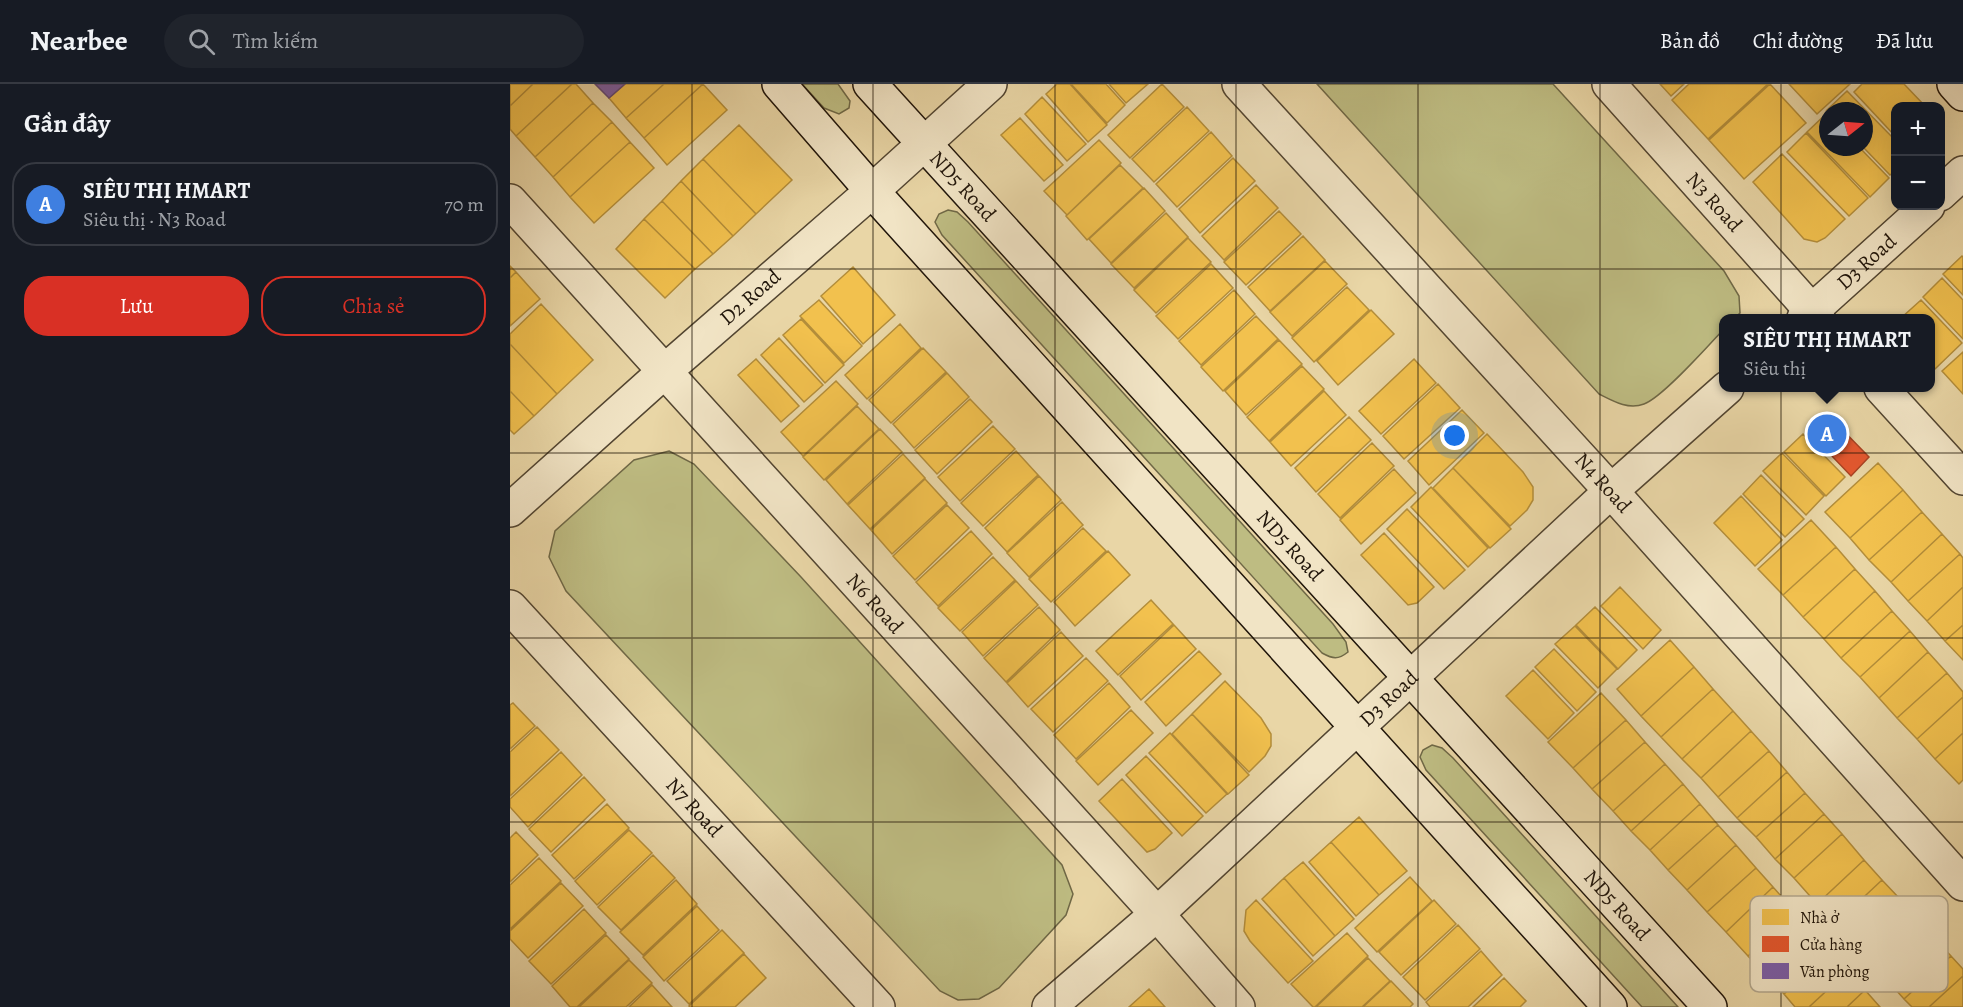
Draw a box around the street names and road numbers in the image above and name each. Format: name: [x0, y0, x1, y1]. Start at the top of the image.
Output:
street label: ND5 Road: [923, 145, 1003, 228]
street label: N3 Road: [1680, 166, 1749, 238]
street label: D3 Road: [1830, 227, 1903, 296]
street label: D2 Road: [714, 262, 787, 331]
street label: N4 Road: [1569, 446, 1639, 519]
street label: ND5 Road: [1250, 504, 1330, 588]
street label: N6 Road: [840, 567, 910, 640]
street label: D3 Road: [1353, 663, 1425, 733]
street label: N7 Road: [660, 771, 729, 844]
street label: ND5 Road: [1578, 863, 1657, 947]

